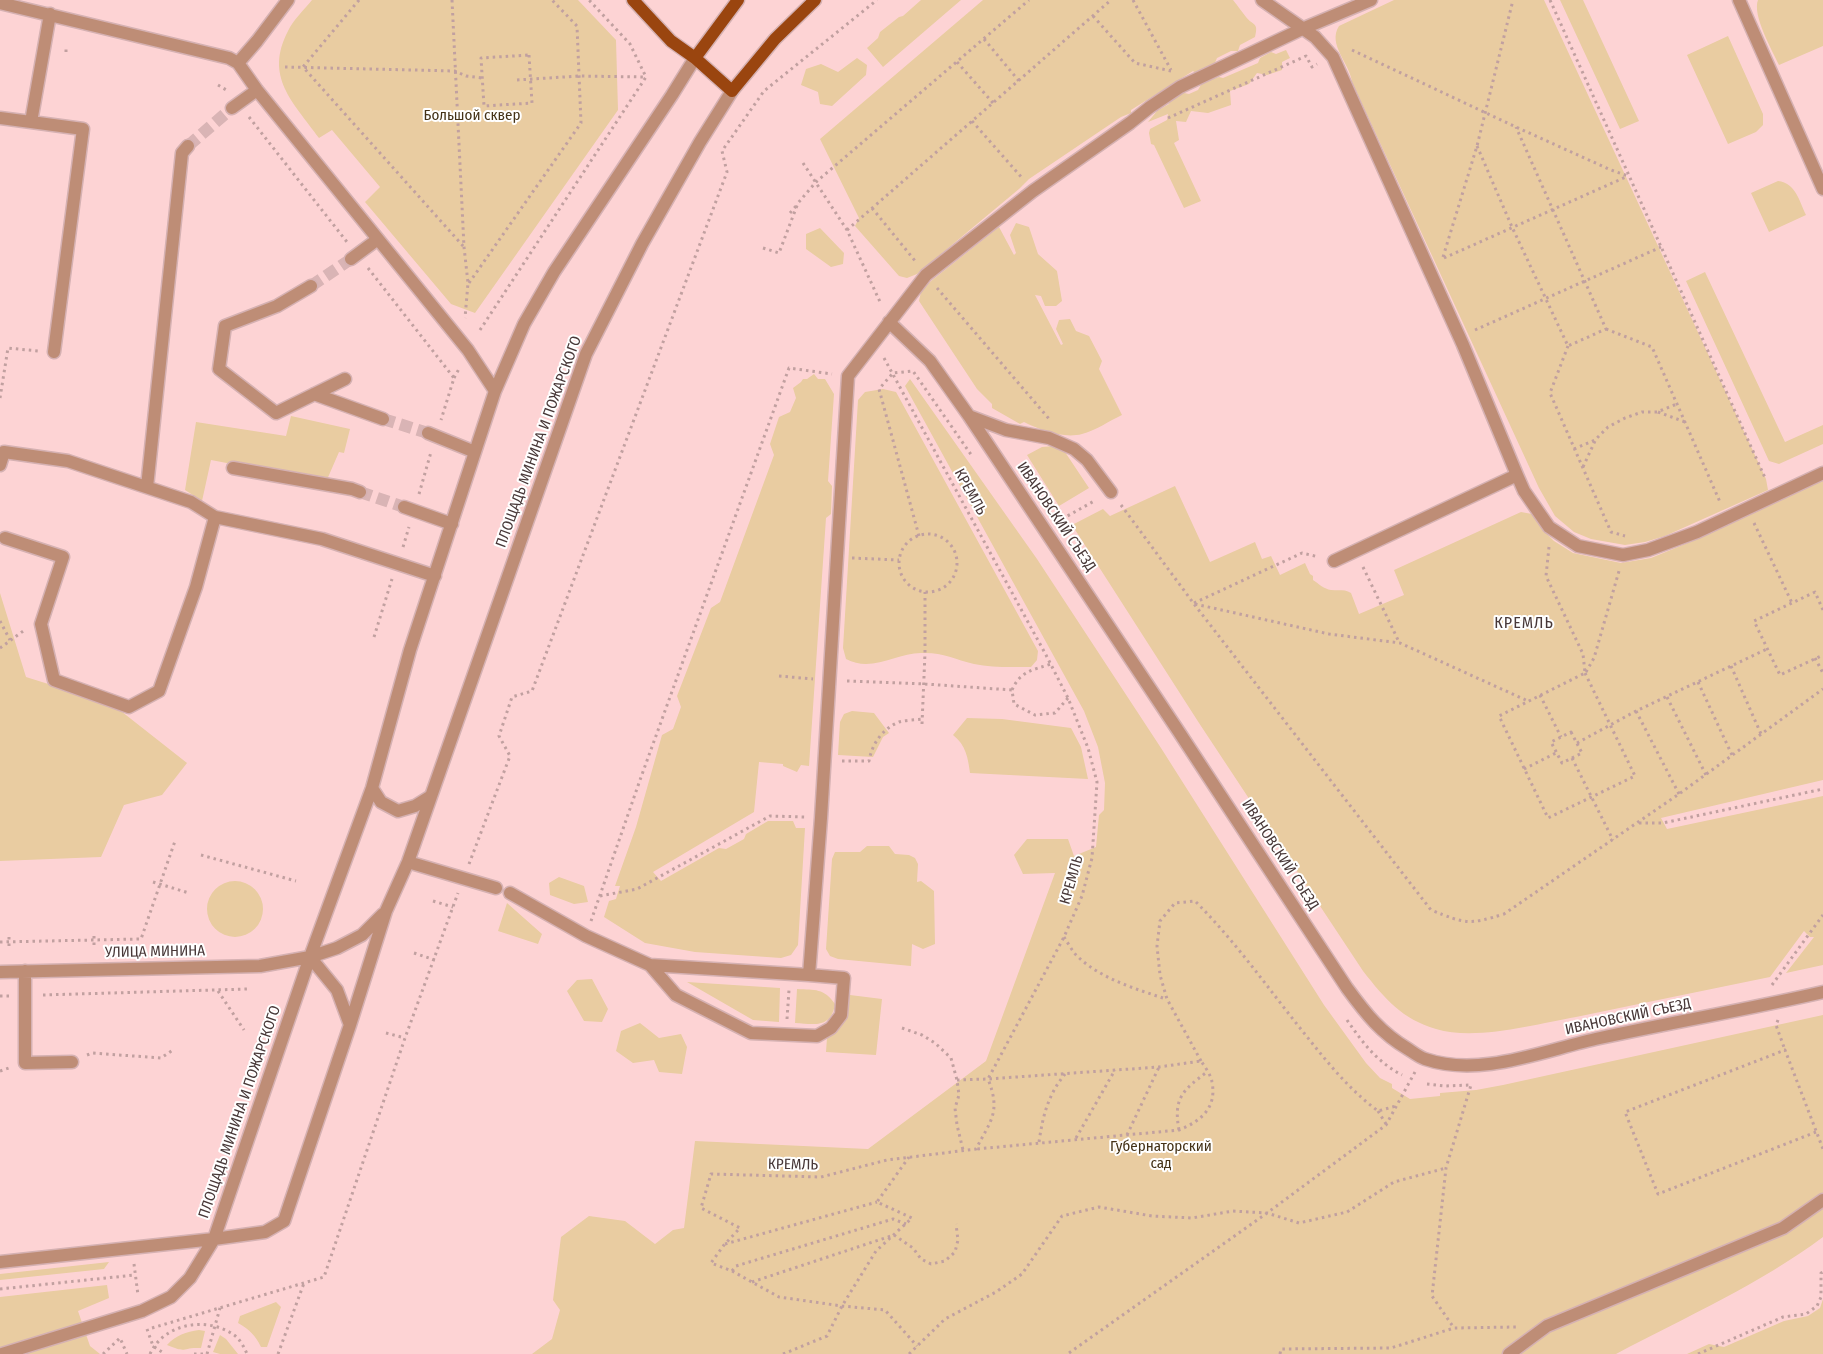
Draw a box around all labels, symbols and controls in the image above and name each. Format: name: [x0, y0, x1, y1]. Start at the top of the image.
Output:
park label: Большой сквер: [424, 107, 520, 125]
street label: ПЛОЩАДЬ МИНИНА И ПОЖАРСКОГО: [492, 334, 586, 550]
street label: ИВАНОВСКИЙ СЪЕЗД: [1013, 459, 1099, 575]
street label: КРЕМЛЬ: [950, 466, 990, 518]
district label: КРЕМЛЬ: [1493, 614, 1555, 634]
street label: ИВАНОВСКИЙ СЪЕЗД: [1238, 796, 1322, 914]
street label: КРЕМЛЬ: [1056, 853, 1088, 907]
street label: УЛИЦА МИНИНА: [105, 942, 205, 962]
street label: ИВАНОВСКИЙ СЪЕЗД: [1563, 995, 1693, 1039]
street label: ПЛОЩАДЬ МИНИНА И ПОЖАРСКОГО: [195, 1003, 285, 1221]
park label: Губернаторский сад: [1110, 1138, 1212, 1173]
street label: КРЕМЛЬ: [768, 1156, 818, 1174]

